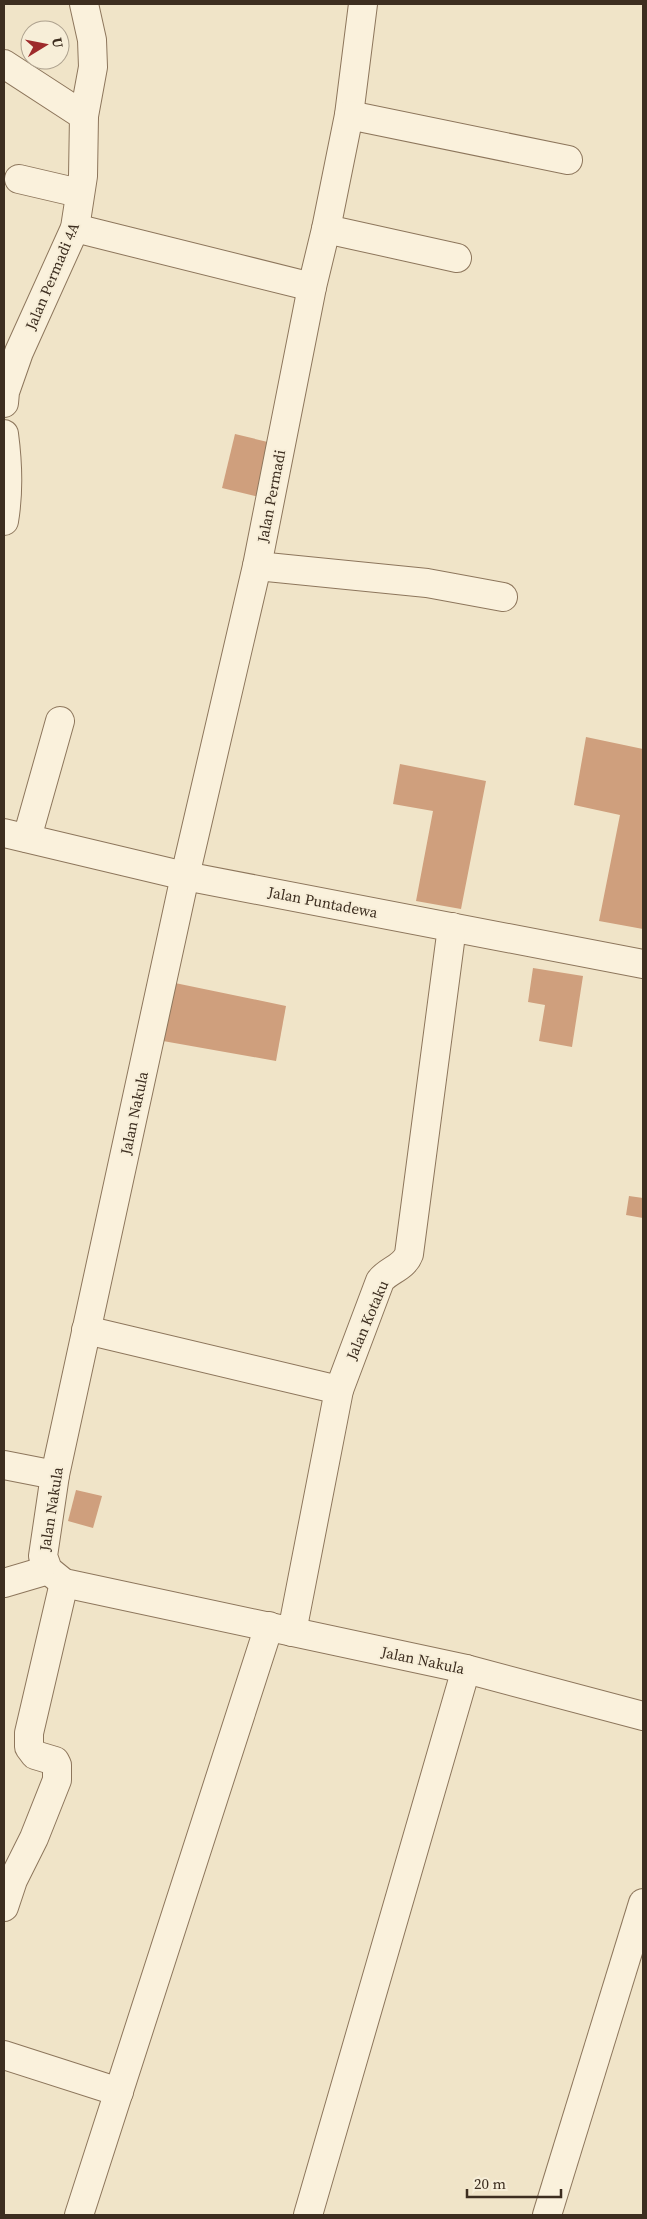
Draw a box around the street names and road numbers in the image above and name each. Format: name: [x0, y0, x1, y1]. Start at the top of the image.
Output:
street label: Jalan Permadi 4A: [19, 219, 84, 334]
street label: Jalan Permadi: [252, 448, 290, 545]
street label: Jalan Puntadewa: [265, 881, 380, 923]
street label: Jalan Nakula: [115, 1069, 153, 1158]
street label: Jalan Kotaku: [340, 1277, 393, 1364]
street label: Jalan Nakula: [34, 1465, 68, 1553]
street label: Jalan Nakula: [378, 1641, 467, 1679]

